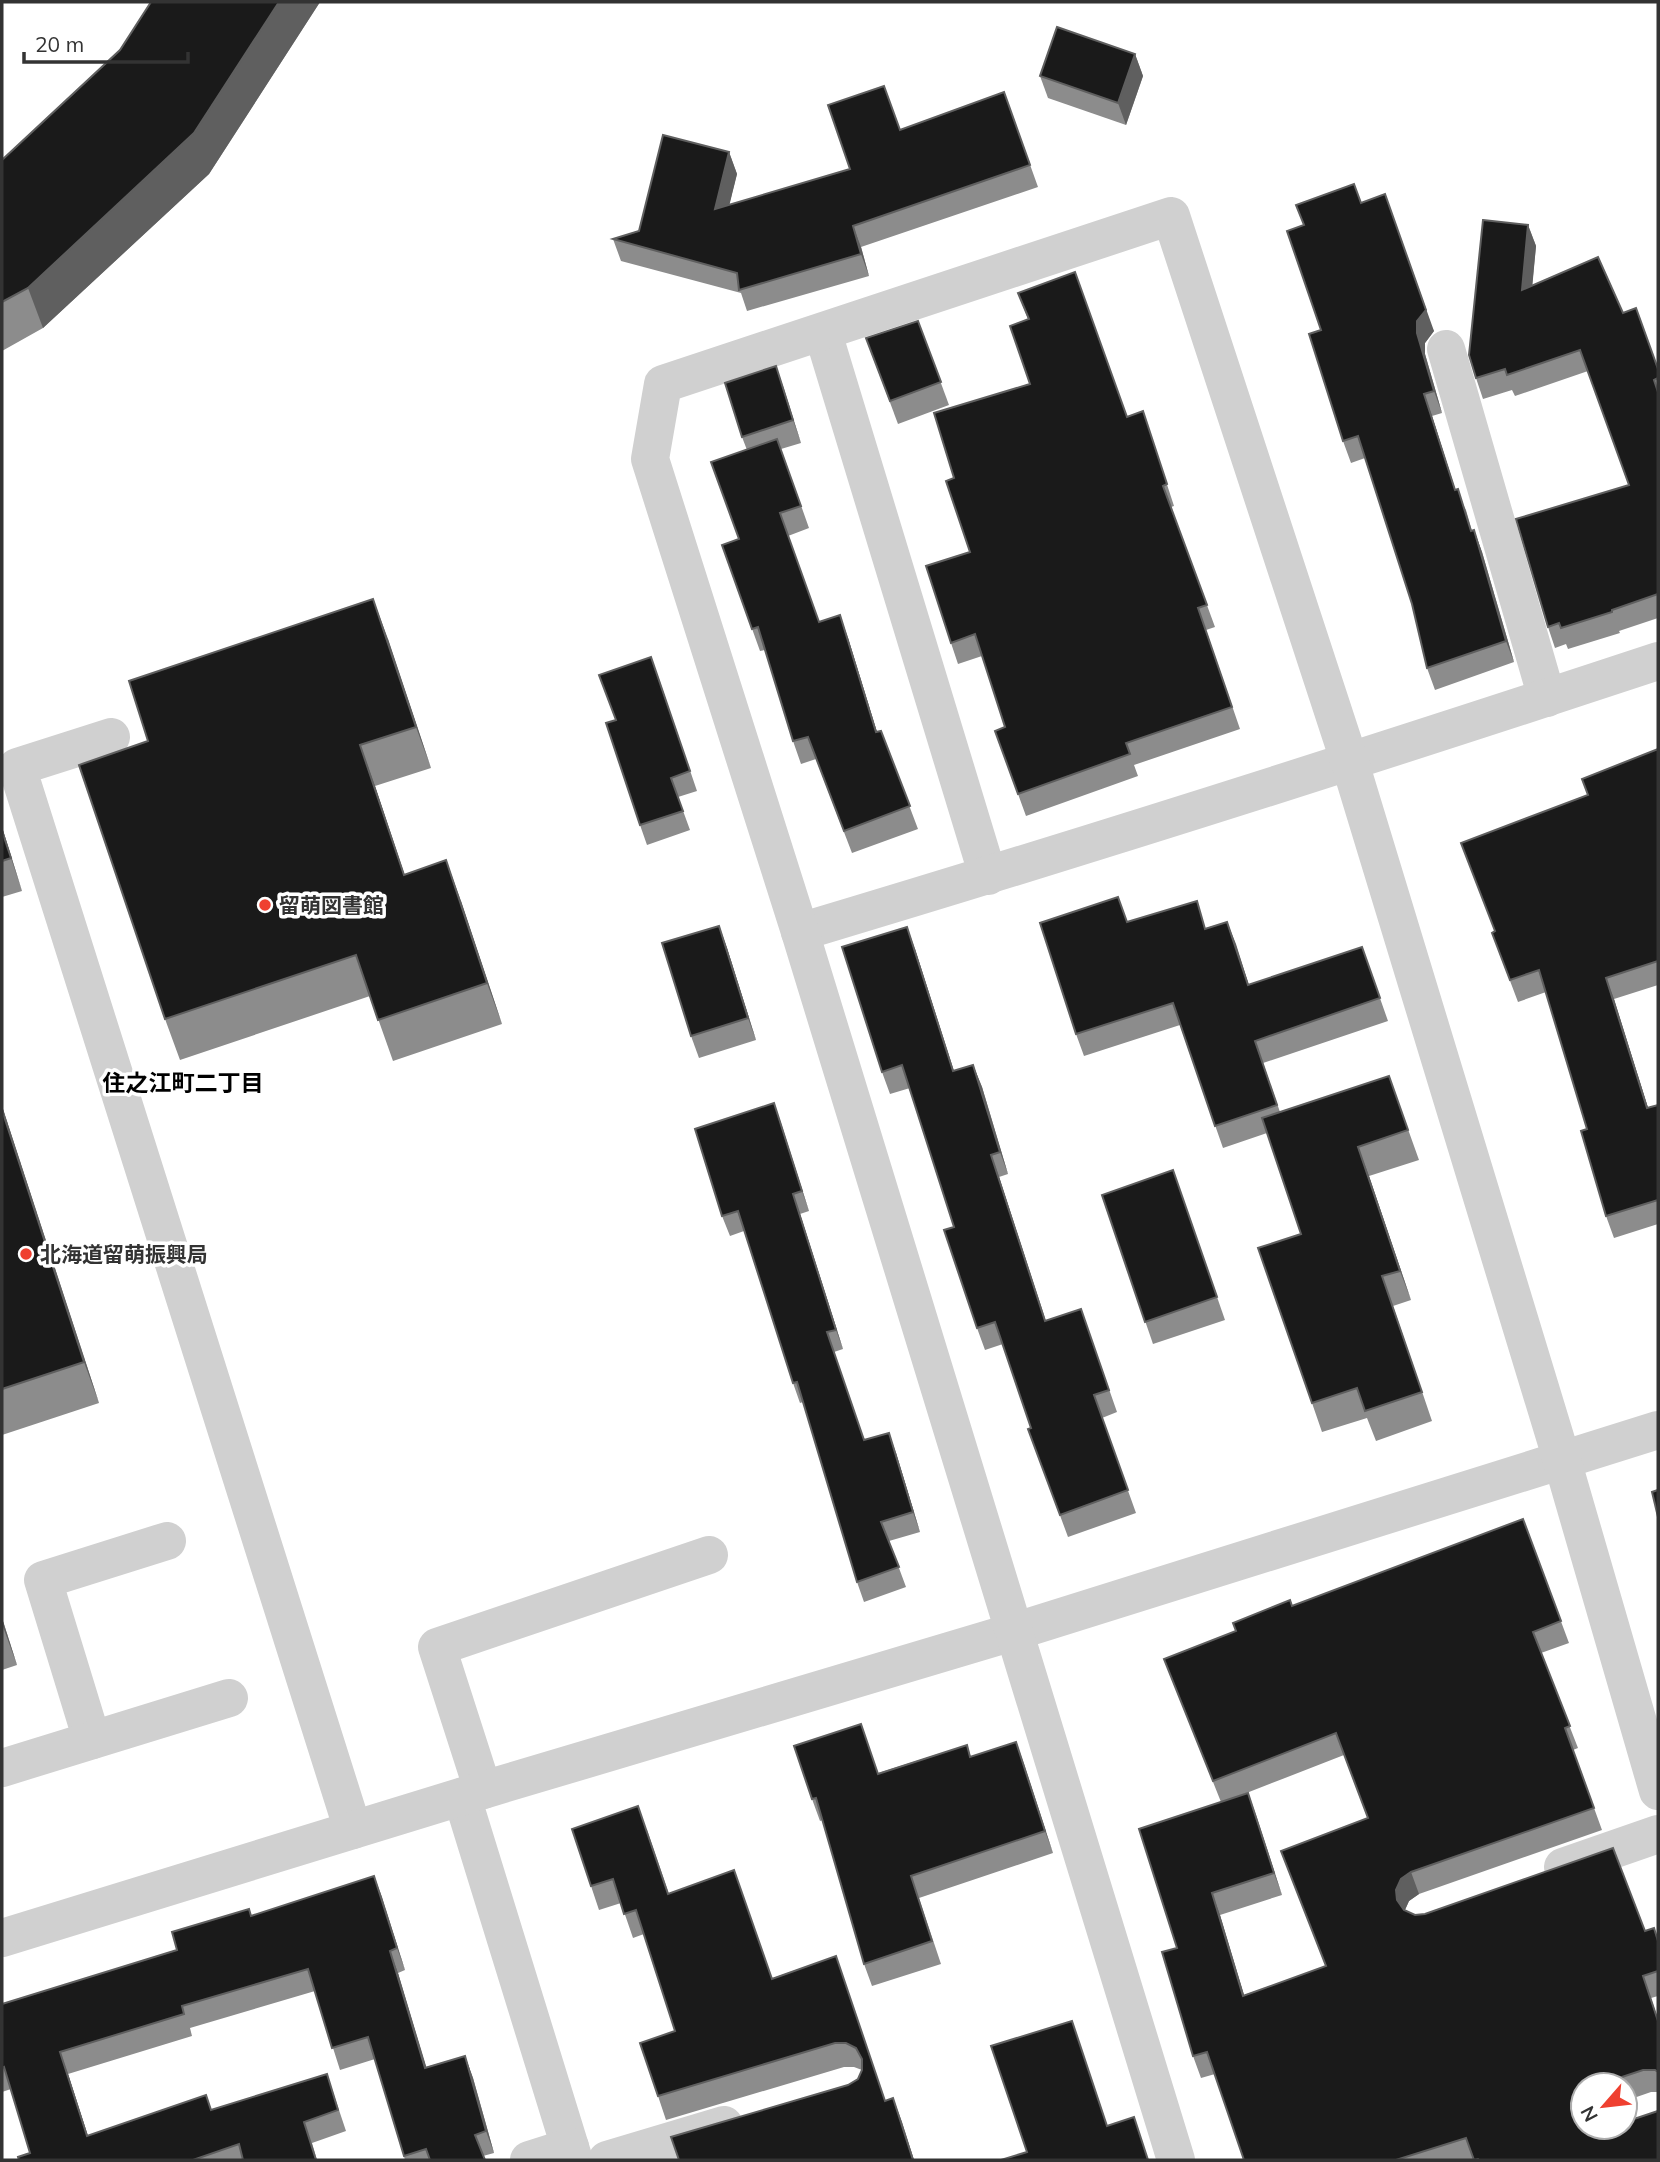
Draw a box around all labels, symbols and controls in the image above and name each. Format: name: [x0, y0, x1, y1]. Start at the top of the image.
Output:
scale bar: [24, 21, 189, 65]
text: 20 m: [35, 31, 84, 57]
place label: 留萌図書館: [279, 892, 384, 918]
marker: 留萌図書館: [257, 897, 273, 913]
district label: 住之江町二丁目: [103, 1068, 264, 1097]
place label: 北海道留萌振興局: [40, 1241, 208, 1267]
marker: 北海道留萌振興局: [18, 1246, 34, 1262]
north arrow: [1569, 2071, 1639, 2141]
text: N: [1575, 2102, 1603, 2126]

